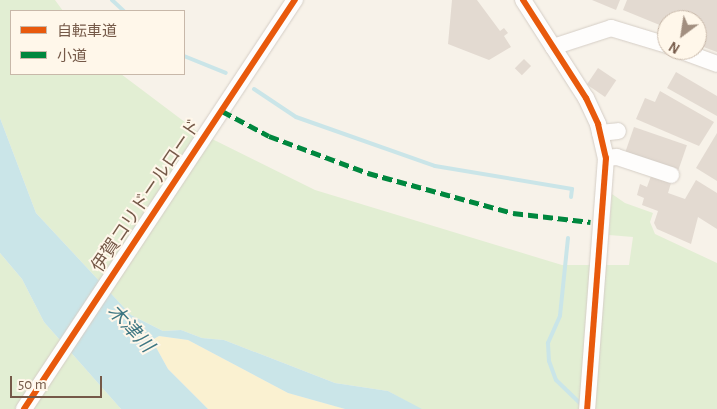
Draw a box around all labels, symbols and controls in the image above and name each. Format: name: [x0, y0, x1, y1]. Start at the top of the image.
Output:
legend: [10, 10, 185, 75]
north arrow: [657, 10, 707, 60]
text: 自転車道: [57, 24, 117, 39]
text: N: [667, 38, 683, 56]
text: 小道: [57, 49, 87, 64]
street label: 伊賀コリドールロード: [88, 115, 206, 277]
water label: 木津川: [102, 300, 158, 358]
scale bar: [12, 366, 105, 398]
text: 50 m: [18, 377, 47, 392]

